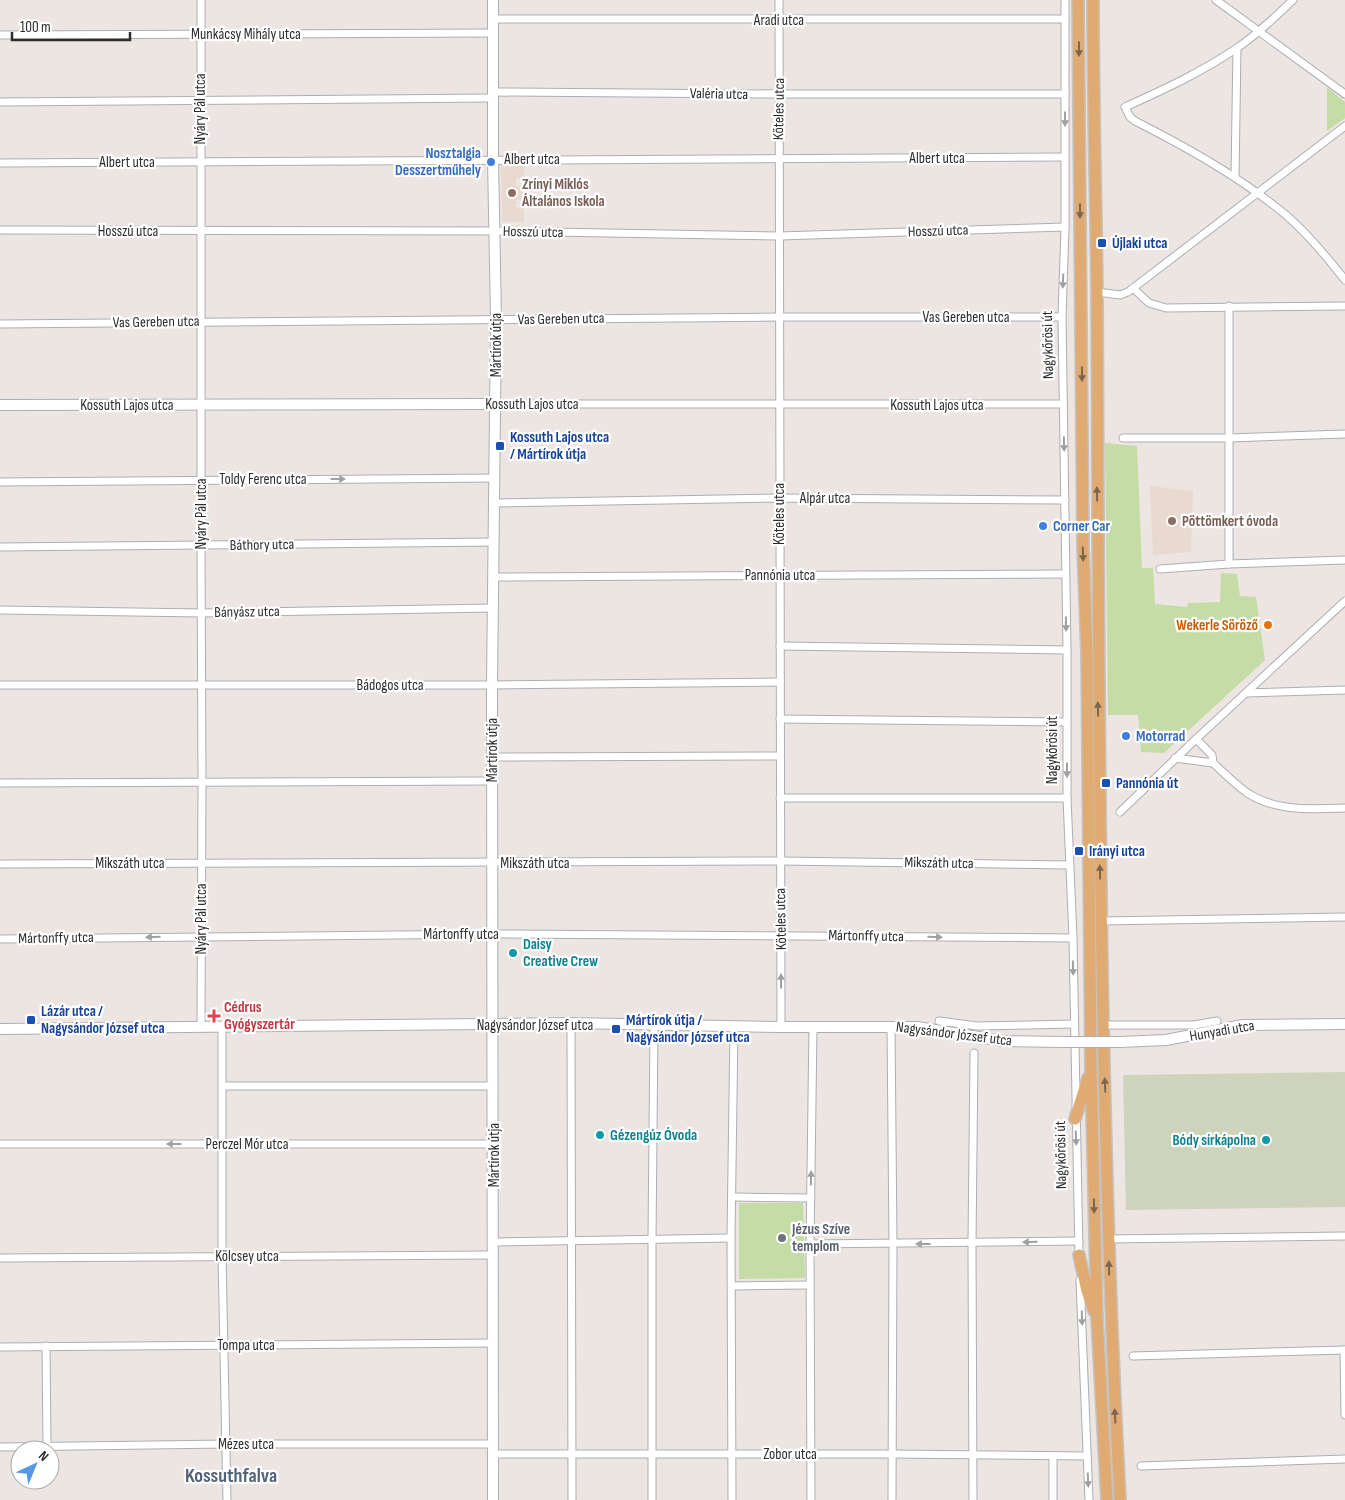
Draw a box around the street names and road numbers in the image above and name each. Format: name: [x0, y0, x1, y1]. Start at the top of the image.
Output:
street label: Aradi utca: [753, 11, 804, 30]
street label: Munkácsy Mihály utca: [191, 25, 301, 44]
street label: Nyáry Pál utca: [191, 73, 210, 144]
street label: Köteles utca: [769, 78, 789, 140]
street label: Valéria utca: [690, 84, 749, 104]
street label: Albert utca: [908, 149, 965, 168]
street label: Albert utca: [503, 150, 560, 169]
street label: Albert utca: [98, 153, 155, 172]
street label: Hosszú utca: [907, 220, 969, 242]
street label: Hosszú utca: [98, 222, 159, 241]
street label: Hosszú utca: [503, 222, 564, 242]
street label: Vas Gereben utca: [923, 308, 1010, 327]
street label: Vas Gereben utca: [517, 309, 605, 329]
street label: Nagykőrösi út: [1038, 310, 1058, 379]
street label: Vas Gereben utca: [112, 312, 200, 332]
street label: Mártírok útja: [487, 313, 506, 377]
street label: Kossuth Lajos utca: [485, 395, 579, 414]
street label: Kossuth Lajos utca: [80, 396, 174, 415]
street label: Kossuth Lajos utca: [890, 396, 984, 415]
street label: Toldy Ferenc utca: [219, 470, 307, 489]
street label: Nyáry Pál utca: [192, 478, 211, 549]
street label: Köteles utca: [770, 483, 789, 545]
street label: Alpár utca: [799, 489, 850, 508]
street label: Báthory utca: [230, 535, 295, 555]
street label: Pannónia utca: [745, 566, 816, 585]
street label: Bányász utca: [214, 602, 280, 622]
street label: Bádogos utca: [356, 676, 424, 695]
street label: Nagykőrösi út: [1043, 715, 1062, 784]
street label: Mártírok útja: [483, 718, 502, 782]
street label: Mikszáth utca: [904, 853, 974, 873]
street label: Mikszáth utca: [95, 854, 165, 873]
street label: Mikszáth utca: [500, 854, 570, 873]
street label: Nyáry Pál utca: [192, 883, 211, 954]
street label: Köteles utca: [771, 888, 791, 950]
street label: Mártonffy utca: [423, 925, 499, 944]
street label: Mártonffy utca: [828, 926, 904, 946]
street label: Mártonffy utca: [18, 928, 94, 948]
street label: Nagysándor József utca: [477, 1016, 594, 1035]
street label: Hunyadi utca: [1188, 1016, 1256, 1046]
street label: Nagysándor József utca: [895, 1017, 1013, 1051]
street label: Nagykőrösi út: [1051, 1120, 1071, 1189]
street label: Mártírok útja: [485, 1123, 504, 1187]
street label: Perczel Mór utca: [206, 1135, 289, 1154]
street label: Kölcsey utca: [215, 1247, 279, 1266]
street label: Tompa utca: [217, 1336, 275, 1355]
street label: Mézes utca: [218, 1435, 274, 1454]
street label: Zobor utca: [763, 1445, 817, 1464]

